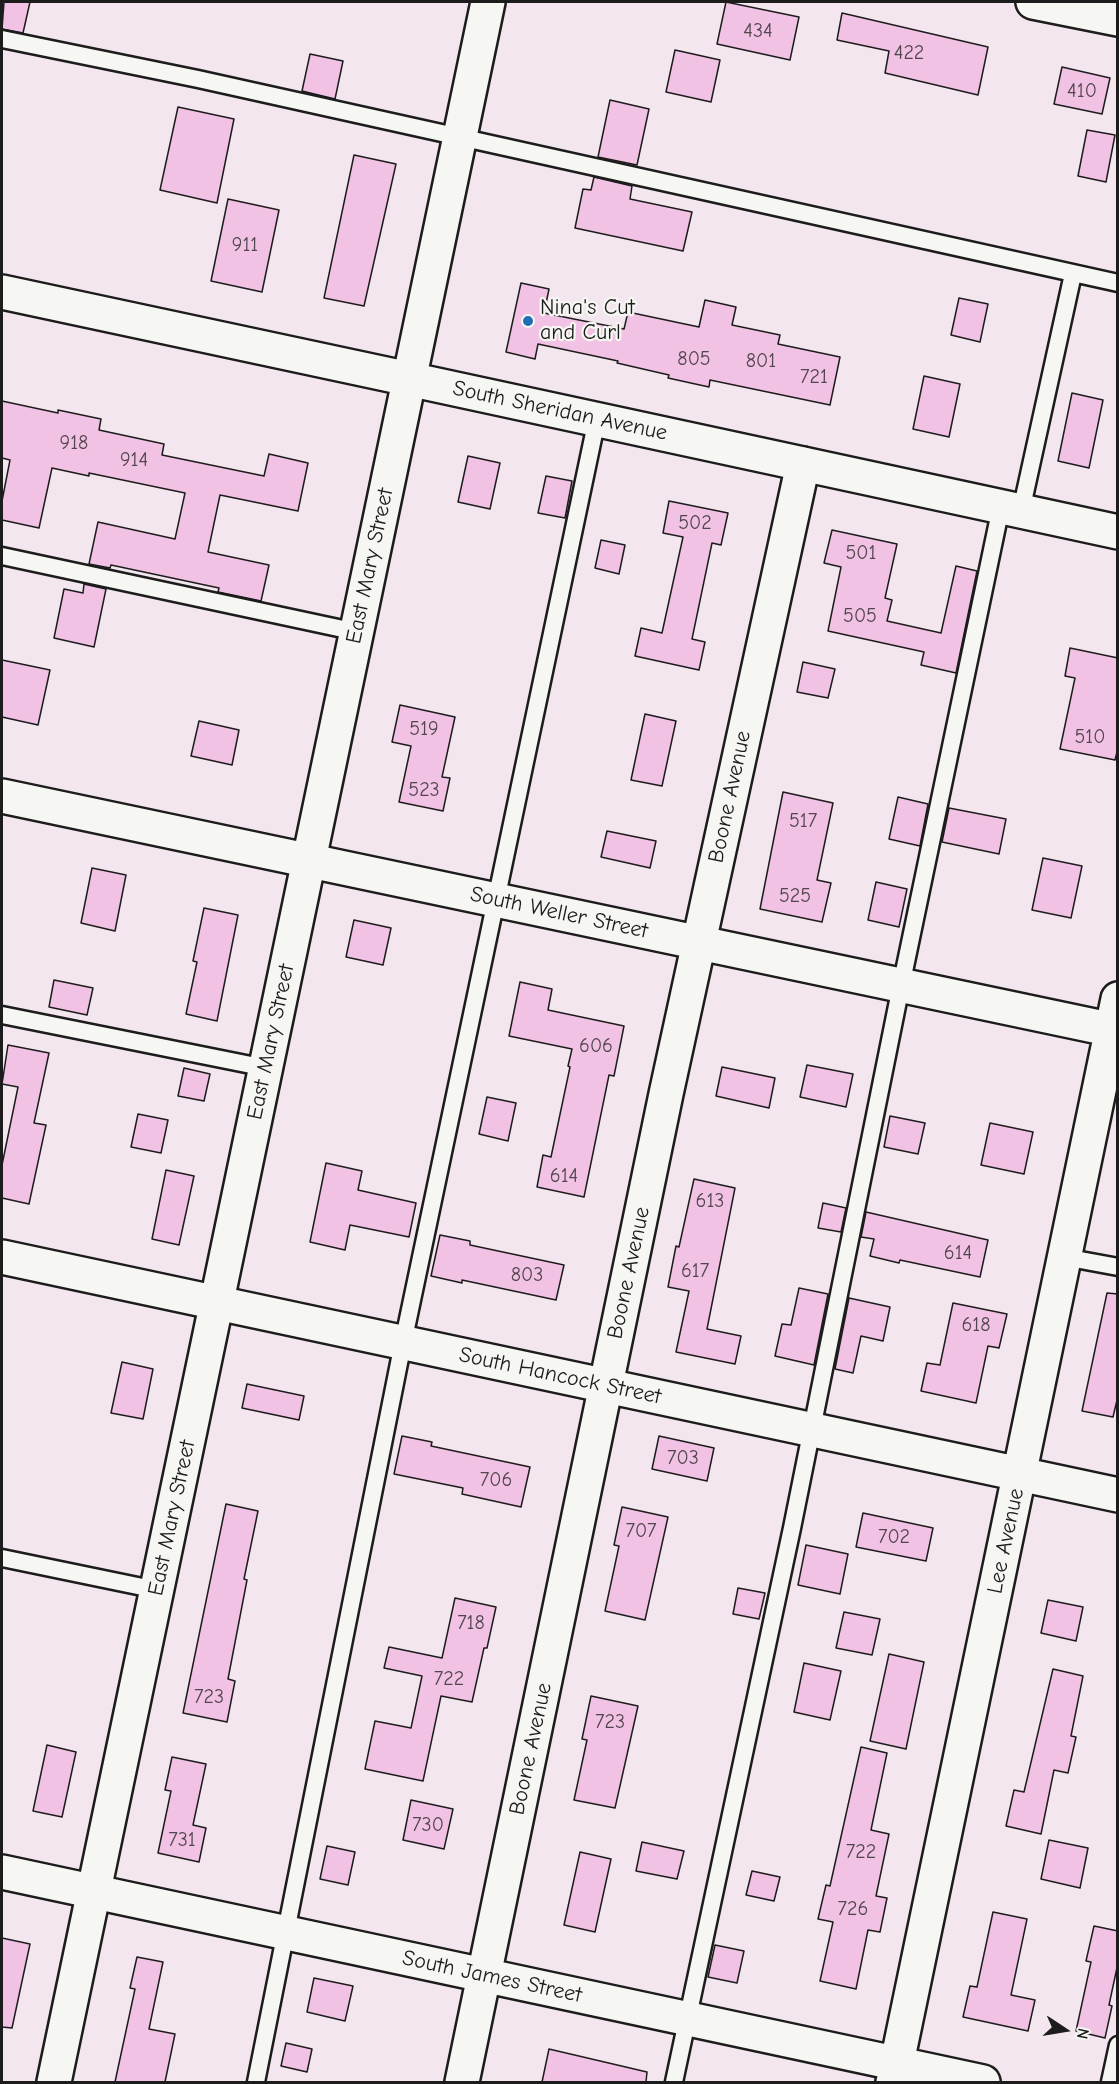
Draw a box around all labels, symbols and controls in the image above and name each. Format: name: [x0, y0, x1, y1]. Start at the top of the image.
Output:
house number: 434: [743, 19, 773, 43]
house number: 422: [894, 41, 924, 65]
house number: 410: [1067, 79, 1097, 103]
house number: 911: [232, 233, 258, 257]
place label: Nina's Cut and Curl: [540, 295, 635, 346]
marker: Nina's Cut and Curl: [521, 314, 535, 328]
house number: 805: [677, 347, 711, 371]
house number: 801: [746, 349, 776, 373]
house number: 721: [800, 365, 828, 389]
street label: South Sheridan Avenue: [450, 375, 670, 447]
house number: 918: [60, 431, 88, 455]
house number: 914: [120, 448, 148, 472]
street label: East Mary Street: [341, 486, 399, 646]
house number: 502: [678, 511, 712, 535]
house number: 501: [846, 541, 876, 565]
house number: 505: [843, 604, 877, 628]
house number: 519: [409, 717, 439, 741]
house number: 510: [1075, 725, 1105, 749]
street label: Boone Avenue: [703, 729, 757, 865]
house number: 523: [408, 778, 440, 802]
house number: 517: [789, 809, 817, 833]
street label: South Weller Street: [468, 881, 650, 945]
house number: 525: [779, 884, 811, 908]
street label: East Mary Street: [242, 962, 300, 1122]
house number: 606: [579, 1034, 613, 1058]
house number: 614: [550, 1164, 578, 1188]
house number: 613: [696, 1189, 724, 1213]
street label: Boone Avenue: [602, 1205, 656, 1341]
house number: 614: [944, 1241, 972, 1265]
house number: 617: [681, 1259, 709, 1283]
house number: 803: [511, 1263, 543, 1287]
house number: 618: [961, 1313, 991, 1337]
street label: South Hancock Street: [457, 1342, 663, 1410]
street label: East Mary Street: [143, 1438, 201, 1598]
house number: 703: [667, 1446, 699, 1470]
house number: 706: [480, 1468, 512, 1492]
street label: Lee Avenue: [982, 1486, 1030, 1596]
house number: 707: [625, 1519, 657, 1543]
house number: 702: [878, 1525, 910, 1549]
house number: 718: [457, 1611, 485, 1635]
house number: 722: [434, 1667, 464, 1691]
street label: Boone Avenue: [504, 1681, 558, 1817]
house number: 723: [194, 1685, 224, 1709]
house number: 723: [595, 1710, 625, 1734]
house number: 730: [412, 1813, 444, 1837]
house number: 731: [168, 1828, 196, 1852]
house number: 722: [846, 1840, 876, 1864]
house number: 726: [838, 1897, 868, 1921]
street label: South James Street: [400, 1945, 584, 2009]
north arrow: [1035, 2000, 1095, 2060]
text: N: [1073, 2027, 1092, 2041]

